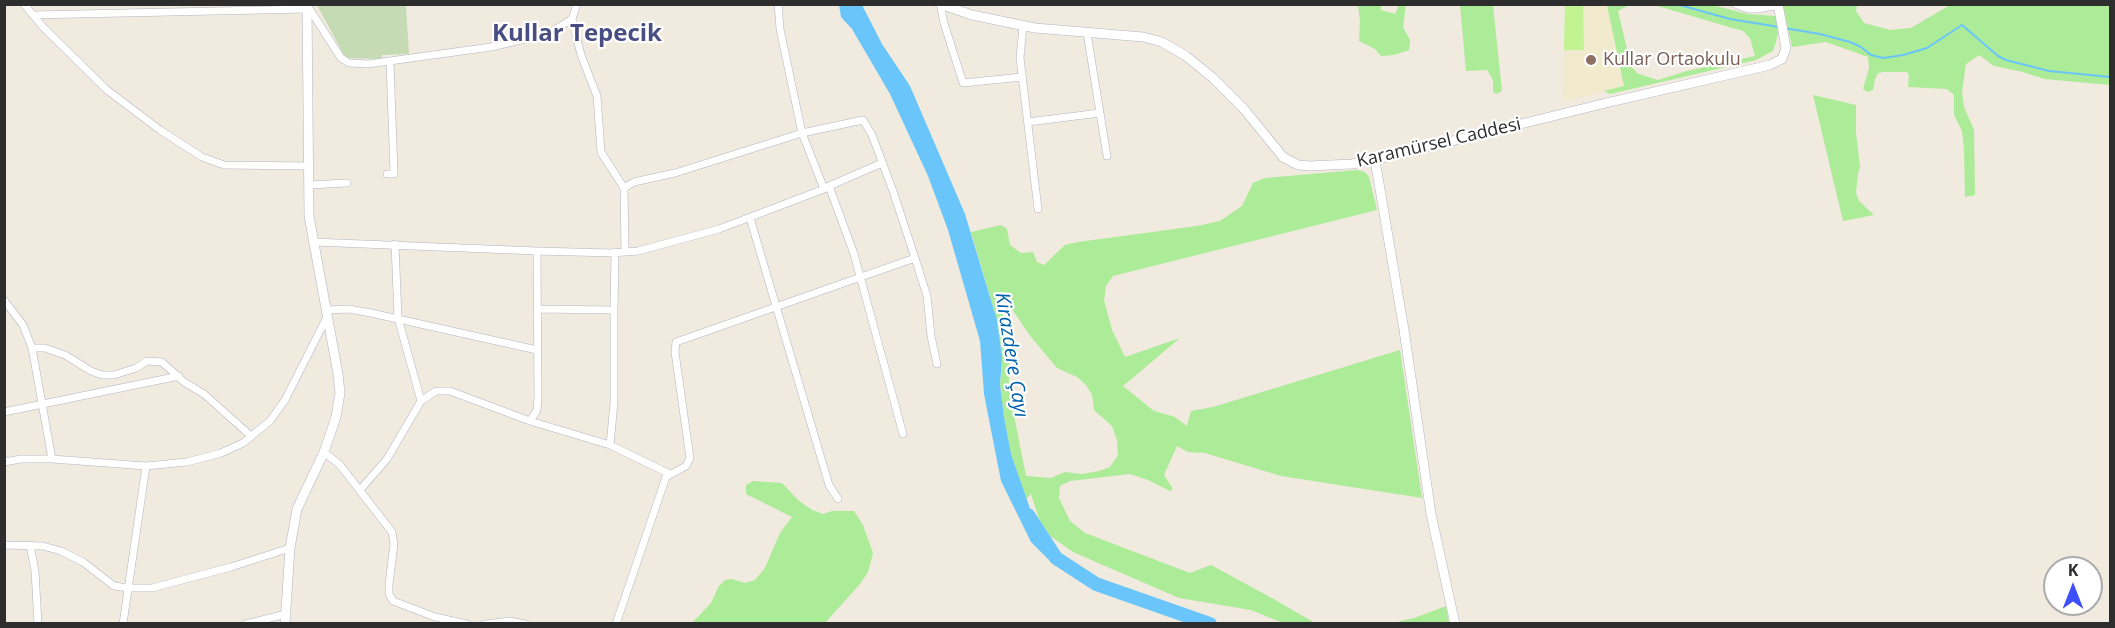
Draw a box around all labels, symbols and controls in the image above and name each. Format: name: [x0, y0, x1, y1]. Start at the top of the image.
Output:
district label: Kullar Tepecik: [492, 20, 662, 48]
place label: Kullar Ortaokulu: [1603, 49, 1741, 71]
marker: Kullar Ortaokulu: [1584, 53, 1598, 67]
street label: Karamürsel Caddesi: [1355, 114, 1523, 172]
water label: Kirazdere Çayı: [989, 291, 1033, 419]
north arrow: [2043, 556, 2103, 616]
text: K: [2068, 559, 2078, 581]

